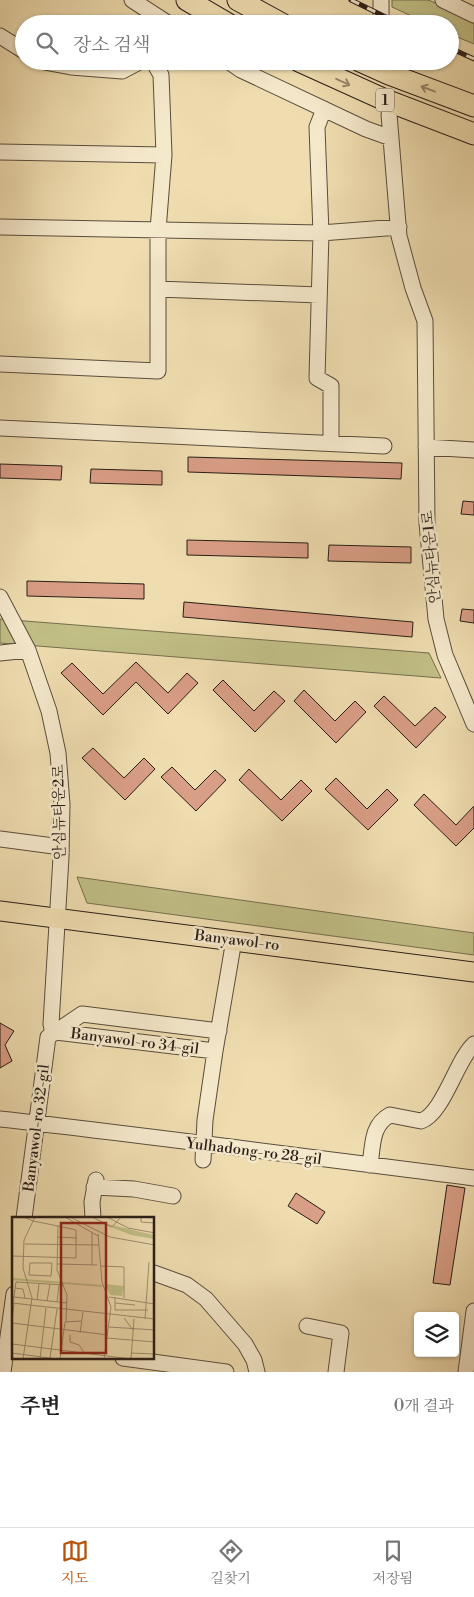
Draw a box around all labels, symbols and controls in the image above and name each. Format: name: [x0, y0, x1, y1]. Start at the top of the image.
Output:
search box: [15, 15, 459, 70]
icon: search: [33, 29, 61, 57]
text: 장소 검색: [73, 33, 150, 57]
one-way arrow: [335, 78, 350, 87]
one-way arrow: [421, 84, 436, 93]
road number: 1: [376, 88, 394, 112]
street label: 안심뉴타운1로: [418, 509, 445, 604]
street label: 안심뉴타운2로: [49, 764, 70, 860]
street label: Banyawol-ro: [192, 926, 280, 955]
street label: Banyawol-ro 34-gil: [69, 1024, 201, 1059]
street label: Banyawol-ro 32-gil: [19, 1063, 54, 1194]
street label: Yulhadong-ro 28-gil: [184, 1134, 323, 1169]
inset map: [12, 1217, 155, 1360]
map controls: [414, 1312, 459, 1357]
button: layers: [414, 1312, 459, 1357]
text: 주변: [20, 1394, 61, 1420]
text: 0개 결과: [394, 1396, 454, 1416]
tab: 지도: [61, 1537, 89, 1588]
tab: 길찾기: [210, 1537, 251, 1588]
tab: 저장됨: [373, 1537, 413, 1588]

